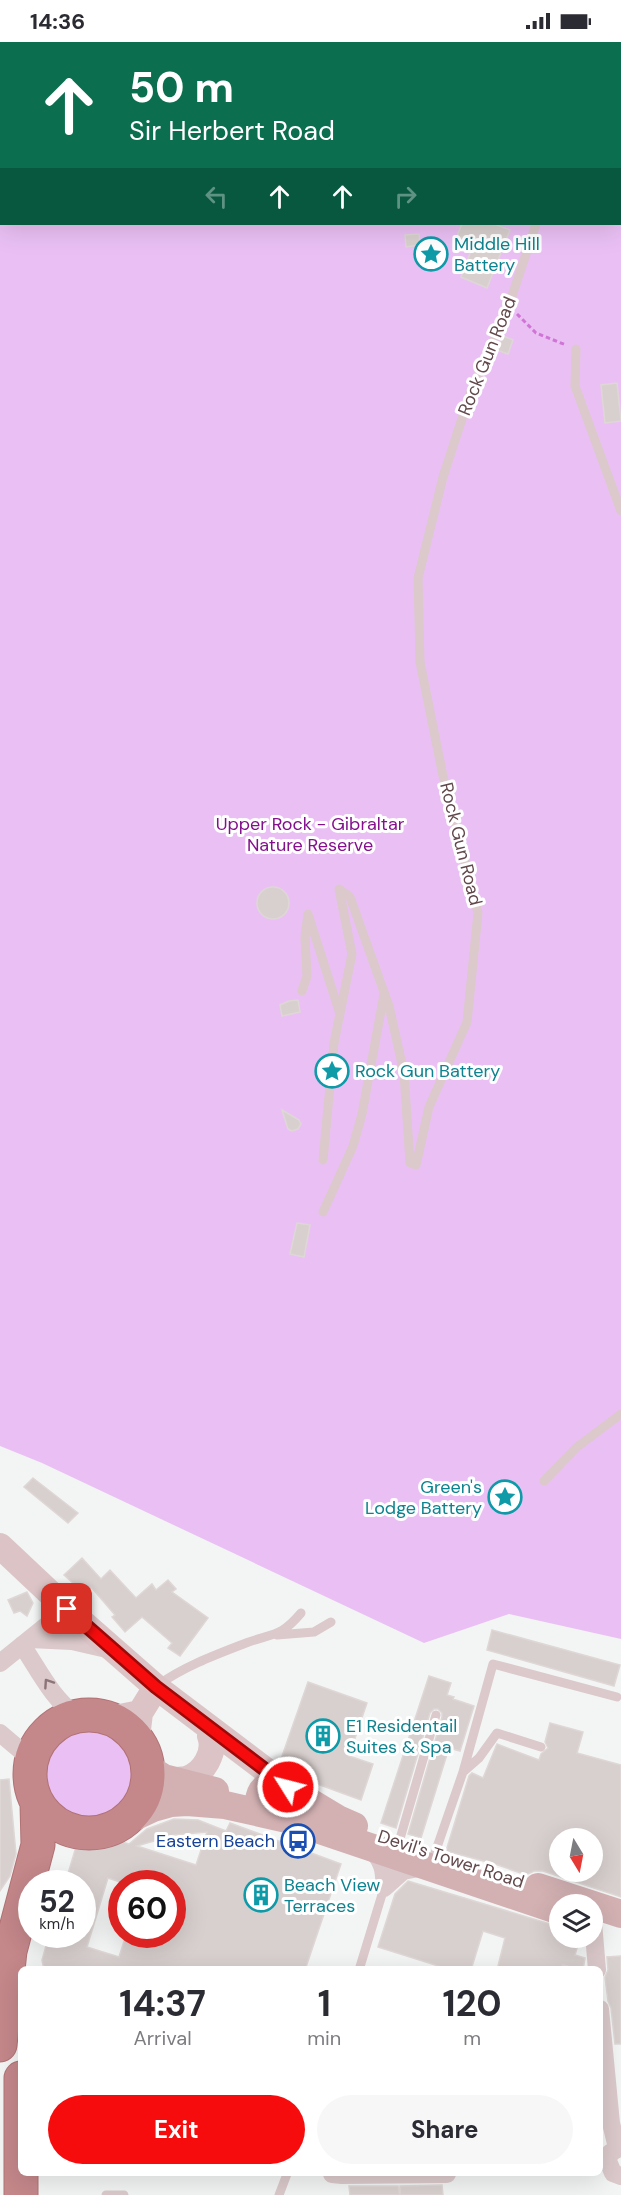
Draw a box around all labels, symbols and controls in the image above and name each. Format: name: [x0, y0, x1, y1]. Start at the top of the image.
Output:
text: 14:36: [30, 7, 85, 36]
text: 50 m: [129, 60, 234, 115]
icon: ahead: [30, 66, 108, 144]
text: Sir Herbert Road: [129, 113, 335, 148]
icon: left: [200, 180, 233, 213]
icon: ahead: [263, 180, 296, 213]
icon: ahead: [326, 180, 359, 213]
icon: right: [389, 180, 422, 213]
place label: Middle Hill Battery: [454, 232, 540, 277]
place icon: Middle Hill Battery: [413, 236, 449, 272]
street label: Rock Gun Road: [452, 293, 522, 419]
street label: Rock Gun Road: [434, 780, 488, 908]
park label: Upper Rock - Gibraltar Nature Reserve: [216, 812, 405, 857]
place icon: Rock Gun Battery: [314, 1053, 350, 1089]
place label: Rock Gun Battery: [355, 1059, 500, 1083]
place label: Green's Lodge Battery: [365, 1475, 482, 1520]
place icon: Green's Lodge Battery: [487, 1479, 523, 1515]
pin: [41, 1583, 92, 1634]
icon: arrive: [50, 1592, 83, 1625]
one-way arrow: [44, 1678, 55, 1689]
place label: E1 Residentail Suites & Spa: [346, 1714, 457, 1759]
building icon: E1 Residentail Suites & Spa: [305, 1718, 341, 1754]
position arrow: [256, 1755, 320, 1819]
bus stop icon: Eastern Beach: [280, 1823, 316, 1859]
street label: Devil's Tower Road: [375, 1824, 527, 1894]
north arrow: [549, 1828, 603, 1882]
map controls: [549, 1828, 603, 1948]
place label: Eastern Beach: [156, 1829, 275, 1853]
speed limit sign: 60: [108, 1870, 186, 1948]
place label: Beach View Terraces: [284, 1873, 381, 1918]
building icon: Beach View Terraces: [243, 1877, 279, 1913]
text: 52: [39, 1882, 75, 1921]
button: layers: [549, 1894, 603, 1948]
text: km/h: [39, 1914, 75, 1934]
text: 14:37: [119, 1980, 206, 2027]
text: 1: [318, 1980, 331, 2027]
text: 120: [443, 1980, 502, 2027]
text: Arrival: [133, 2025, 192, 2051]
text: min: [307, 2025, 341, 2051]
text: m: [463, 2025, 481, 2051]
button: Exit: [48, 2095, 305, 2164]
button: Share: [317, 2095, 573, 2164]

